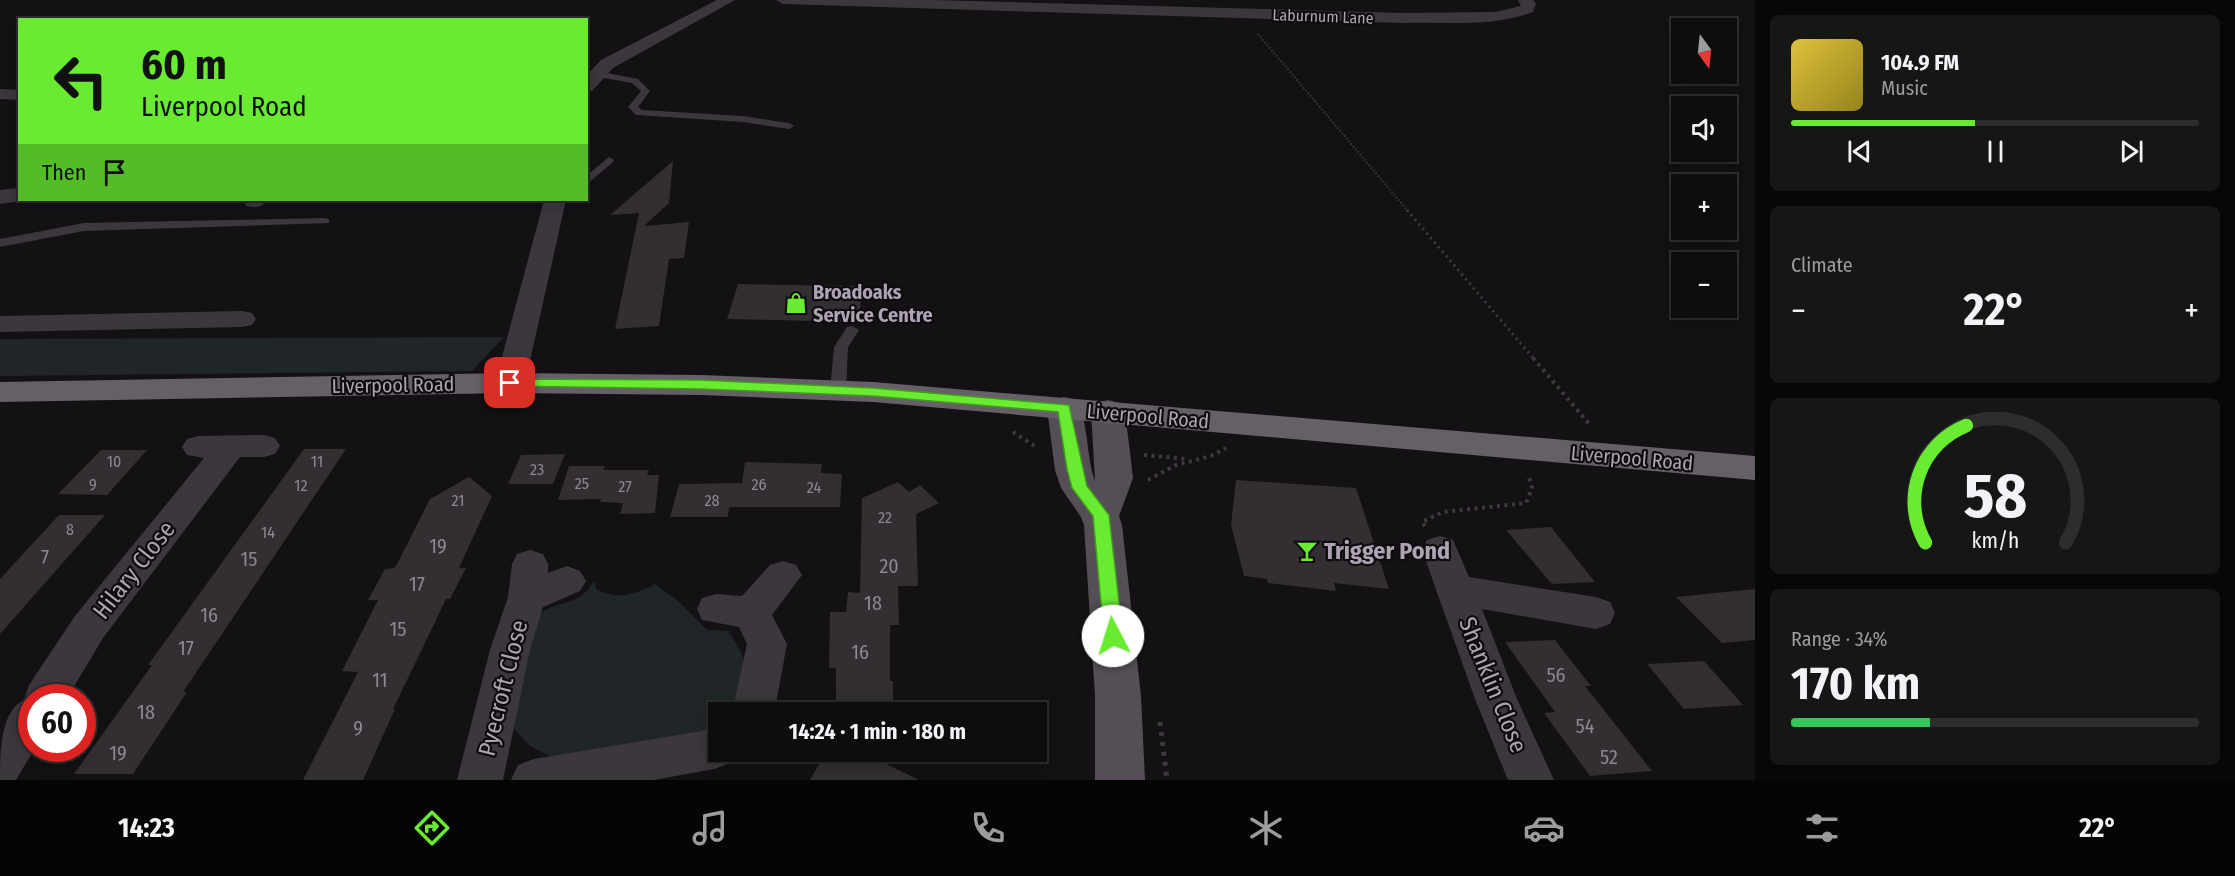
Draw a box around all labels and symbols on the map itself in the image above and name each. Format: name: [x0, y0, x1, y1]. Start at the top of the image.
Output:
street label: Laburnum Lane: [1272, 5, 1374, 28]
north arrow: [1671, 18, 1737, 84]
place label: Broadoaks Service Centre: [813, 280, 933, 327]
shop icon: Broadoaks Service Centre: [784, 291, 808, 315]
pin: [484, 357, 535, 408]
street label: Liverpool Road: [331, 372, 455, 398]
street label: Liverpool Road: [1086, 399, 1210, 433]
street label: Liverpool Road: [1570, 441, 1694, 475]
house number: 10: [107, 452, 121, 471]
house number: 11: [311, 452, 323, 471]
house number: 23: [530, 460, 544, 479]
house number: 25: [575, 474, 589, 493]
house number: 9: [89, 475, 97, 494]
house number: 26: [752, 475, 767, 494]
house number: 12: [294, 476, 308, 495]
house number: 27: [618, 477, 632, 496]
house number: 24: [807, 478, 821, 497]
house number: 21: [452, 491, 464, 510]
house number: 28: [704, 491, 720, 510]
house number: 22: [878, 508, 892, 527]
street label: Hilary Close: [87, 516, 181, 624]
house number: 8: [66, 520, 74, 539]
house number: 14: [261, 523, 275, 542]
house number: 19: [429, 534, 447, 558]
place label: Trigger Pond: [1324, 537, 1450, 565]
bar icon: Trigger Pond: [1295, 539, 1319, 563]
house number: 7: [41, 545, 49, 569]
house number: 15: [241, 547, 257, 571]
house number: 20: [879, 554, 899, 578]
house number: 17: [409, 572, 425, 596]
house number: 18: [864, 591, 882, 615]
house number: 16: [200, 603, 218, 627]
position arrow: [1081, 604, 1145, 668]
street label: Shanklin Close: [1453, 613, 1533, 757]
house number: 15: [390, 617, 406, 641]
street label: Pyecroft Close: [473, 617, 533, 759]
house number: 17: [178, 636, 194, 660]
house number: 16: [851, 640, 869, 664]
house number: 56: [1546, 663, 1566, 687]
house number: 11: [372, 668, 388, 692]
speed limit sign: 60: [18, 684, 96, 762]
house number: 18: [137, 700, 155, 724]
house number: 54: [1576, 714, 1595, 738]
house number: 9: [353, 716, 363, 740]
house number: 19: [109, 741, 127, 765]
house number: 52: [1600, 745, 1618, 769]

